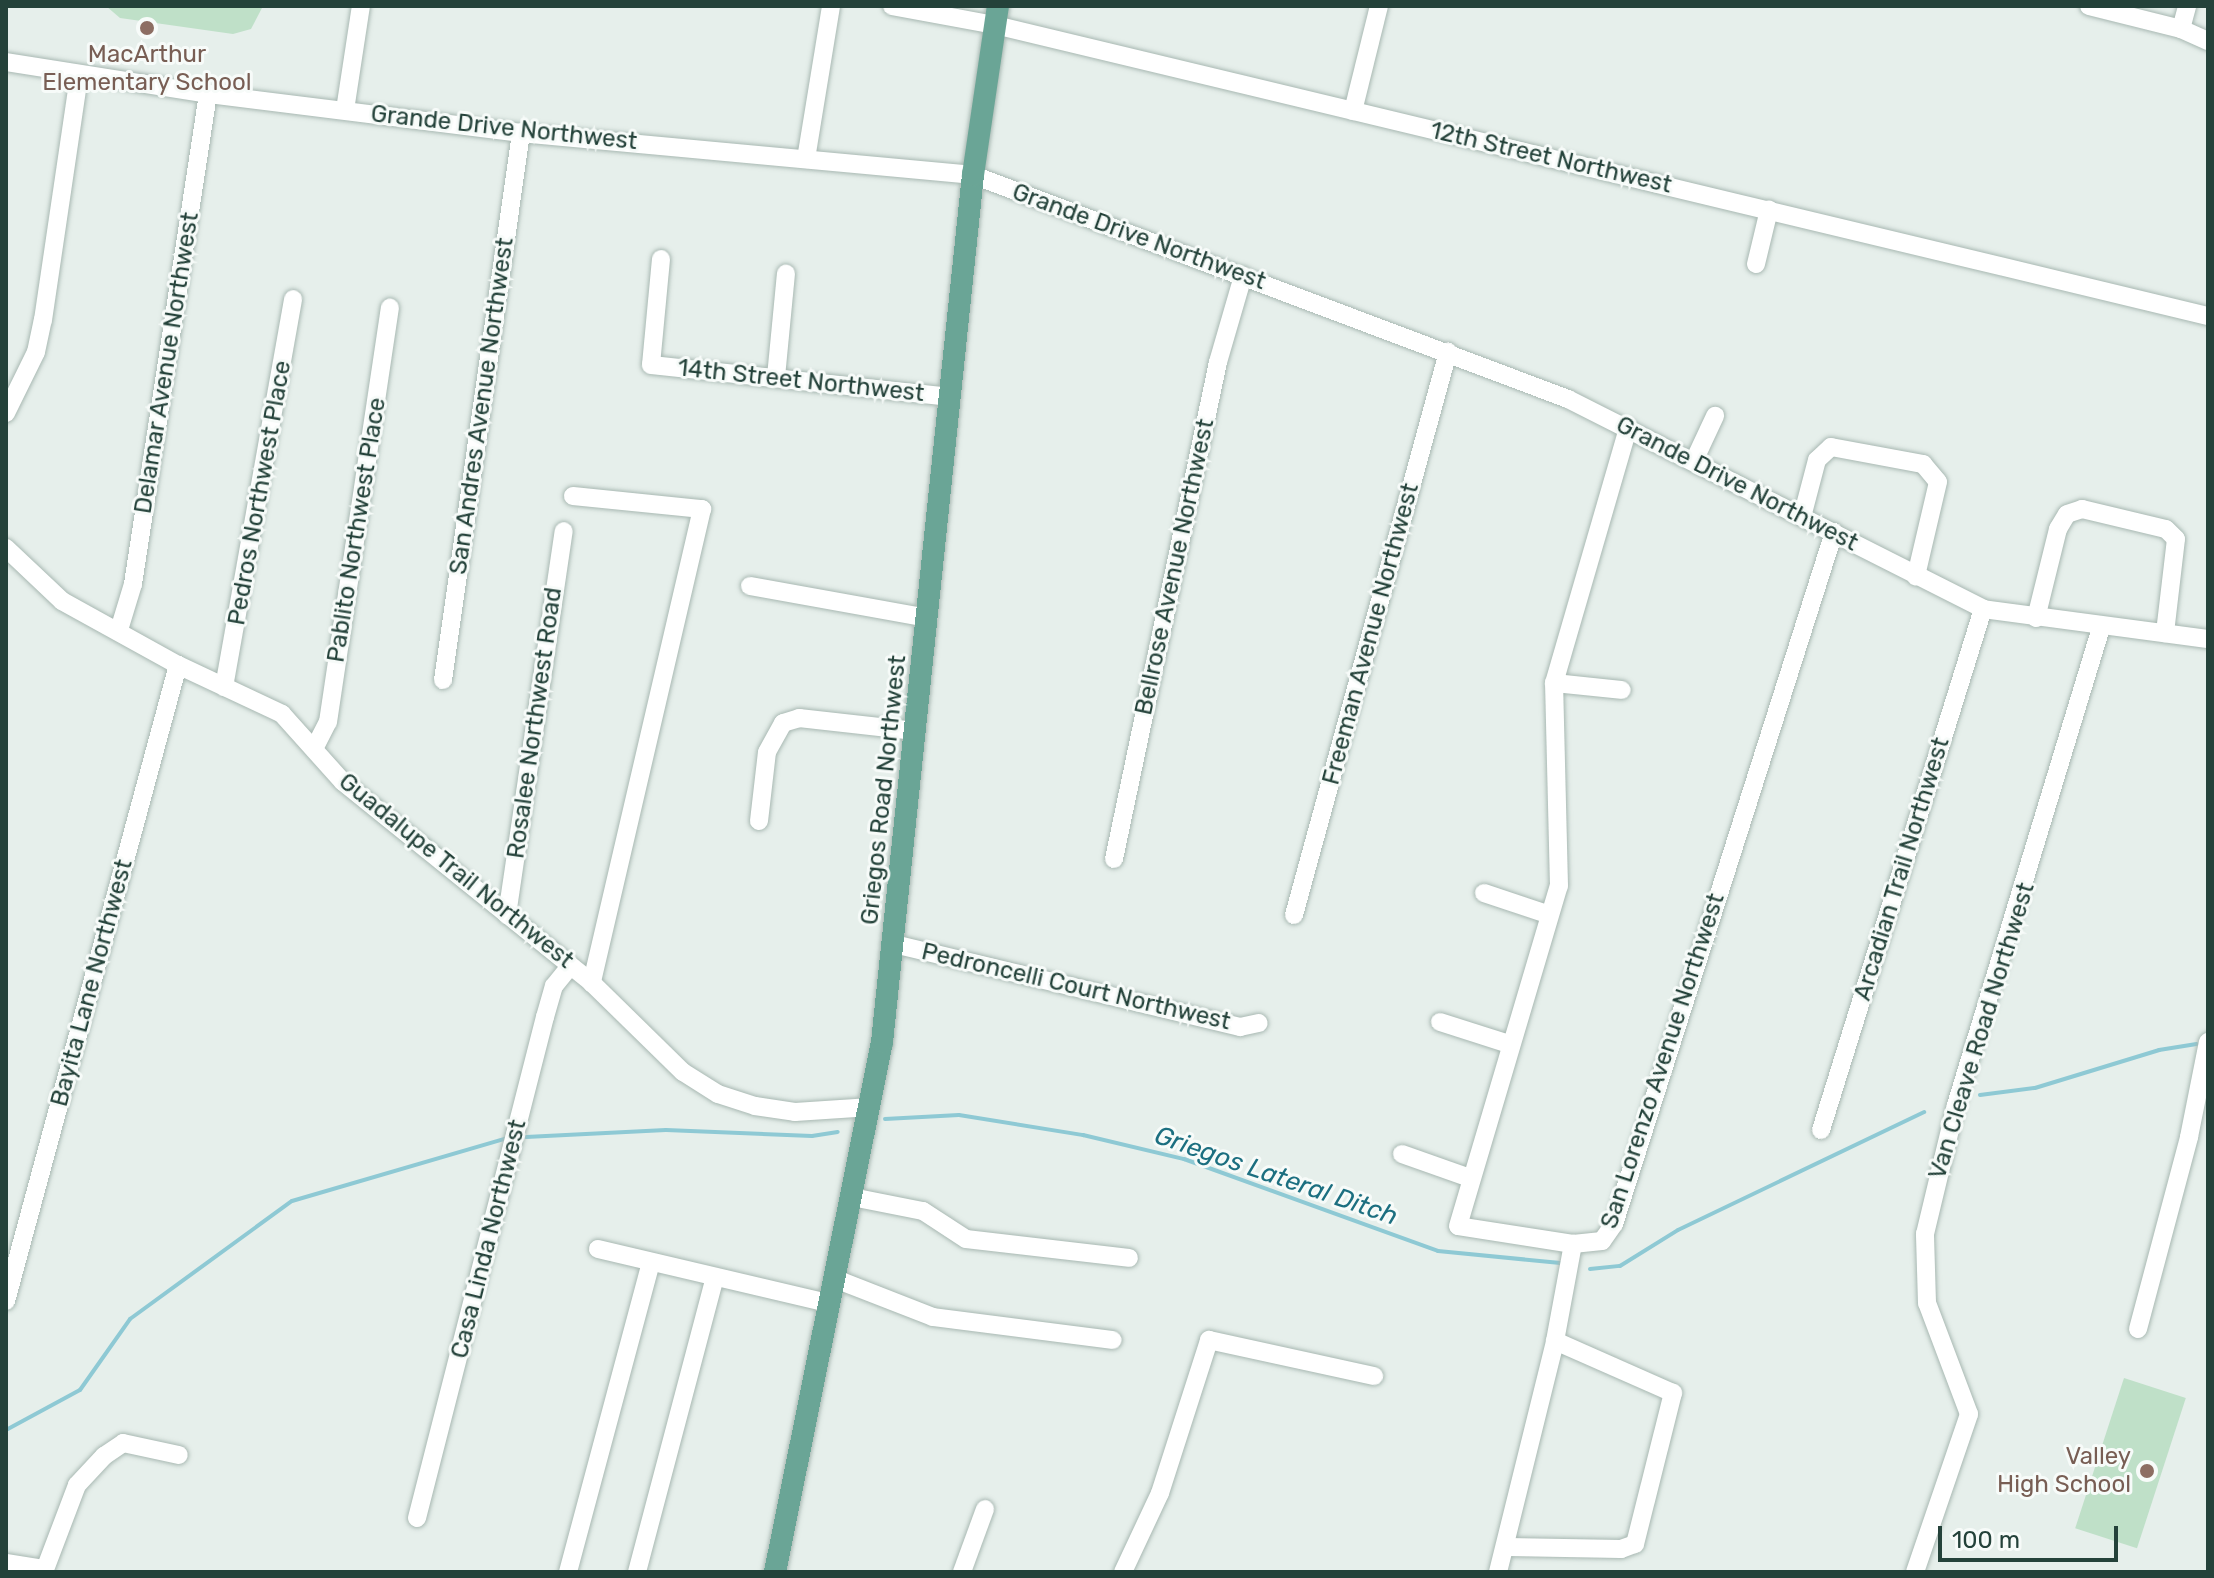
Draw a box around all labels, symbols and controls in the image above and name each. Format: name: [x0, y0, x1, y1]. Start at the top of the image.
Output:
marker: MacArthur Elementary School: [138, 19, 156, 37]
place label: MacArthur Elementary School: [42, 41, 252, 97]
street label: Grande Drive Northwest: [369, 100, 639, 156]
street label: 12th Street Northwest: [1427, 116, 1675, 200]
street label: Grande Drive Northwest: [1008, 178, 1270, 296]
street label: Delamar Avenue Northwest: [129, 210, 205, 516]
street label: San Andres Avenue Northwest: [444, 235, 520, 577]
street label: 14th Street Northwest: [676, 354, 926, 408]
street label: Pedros Northwest Place: [223, 358, 297, 628]
street label: Pablito Northwest Place: [322, 395, 392, 665]
street label: Grande Drive Northwest: [1611, 410, 1863, 558]
street label: Bellrose Avenue Northwest: [1129, 416, 1221, 718]
street label: Freeman Avenue Northwest: [1317, 480, 1425, 788]
street label: Rosalee Northwest Road: [502, 586, 568, 860]
street label: Griegos Road Northwest: [856, 654, 912, 926]
street label: Arcadian Trail Northwest: [1848, 734, 1956, 1004]
street label: Guadalupe Trail Northwest: [333, 767, 579, 975]
street label: Bayita Lane Northwest: [45, 856, 139, 1110]
street label: Van Cleave Road Northwest: [1923, 879, 2041, 1183]
street label: San Lorenzo Avenue Northwest: [1595, 889, 1731, 1233]
street label: Pedroncelli Court Northwest: [919, 937, 1233, 1037]
street label: Casa Linda Northwest: [445, 1117, 533, 1361]
water label: Griegos Lateral Ditch: [1150, 1120, 1402, 1232]
place label: Valley High School: [1997, 1443, 2131, 1499]
marker: Valley High School: [2138, 1462, 2156, 1480]
scale bar: [1942, 1510, 2122, 1560]
text: 100 m: [1952, 1526, 2020, 1554]

